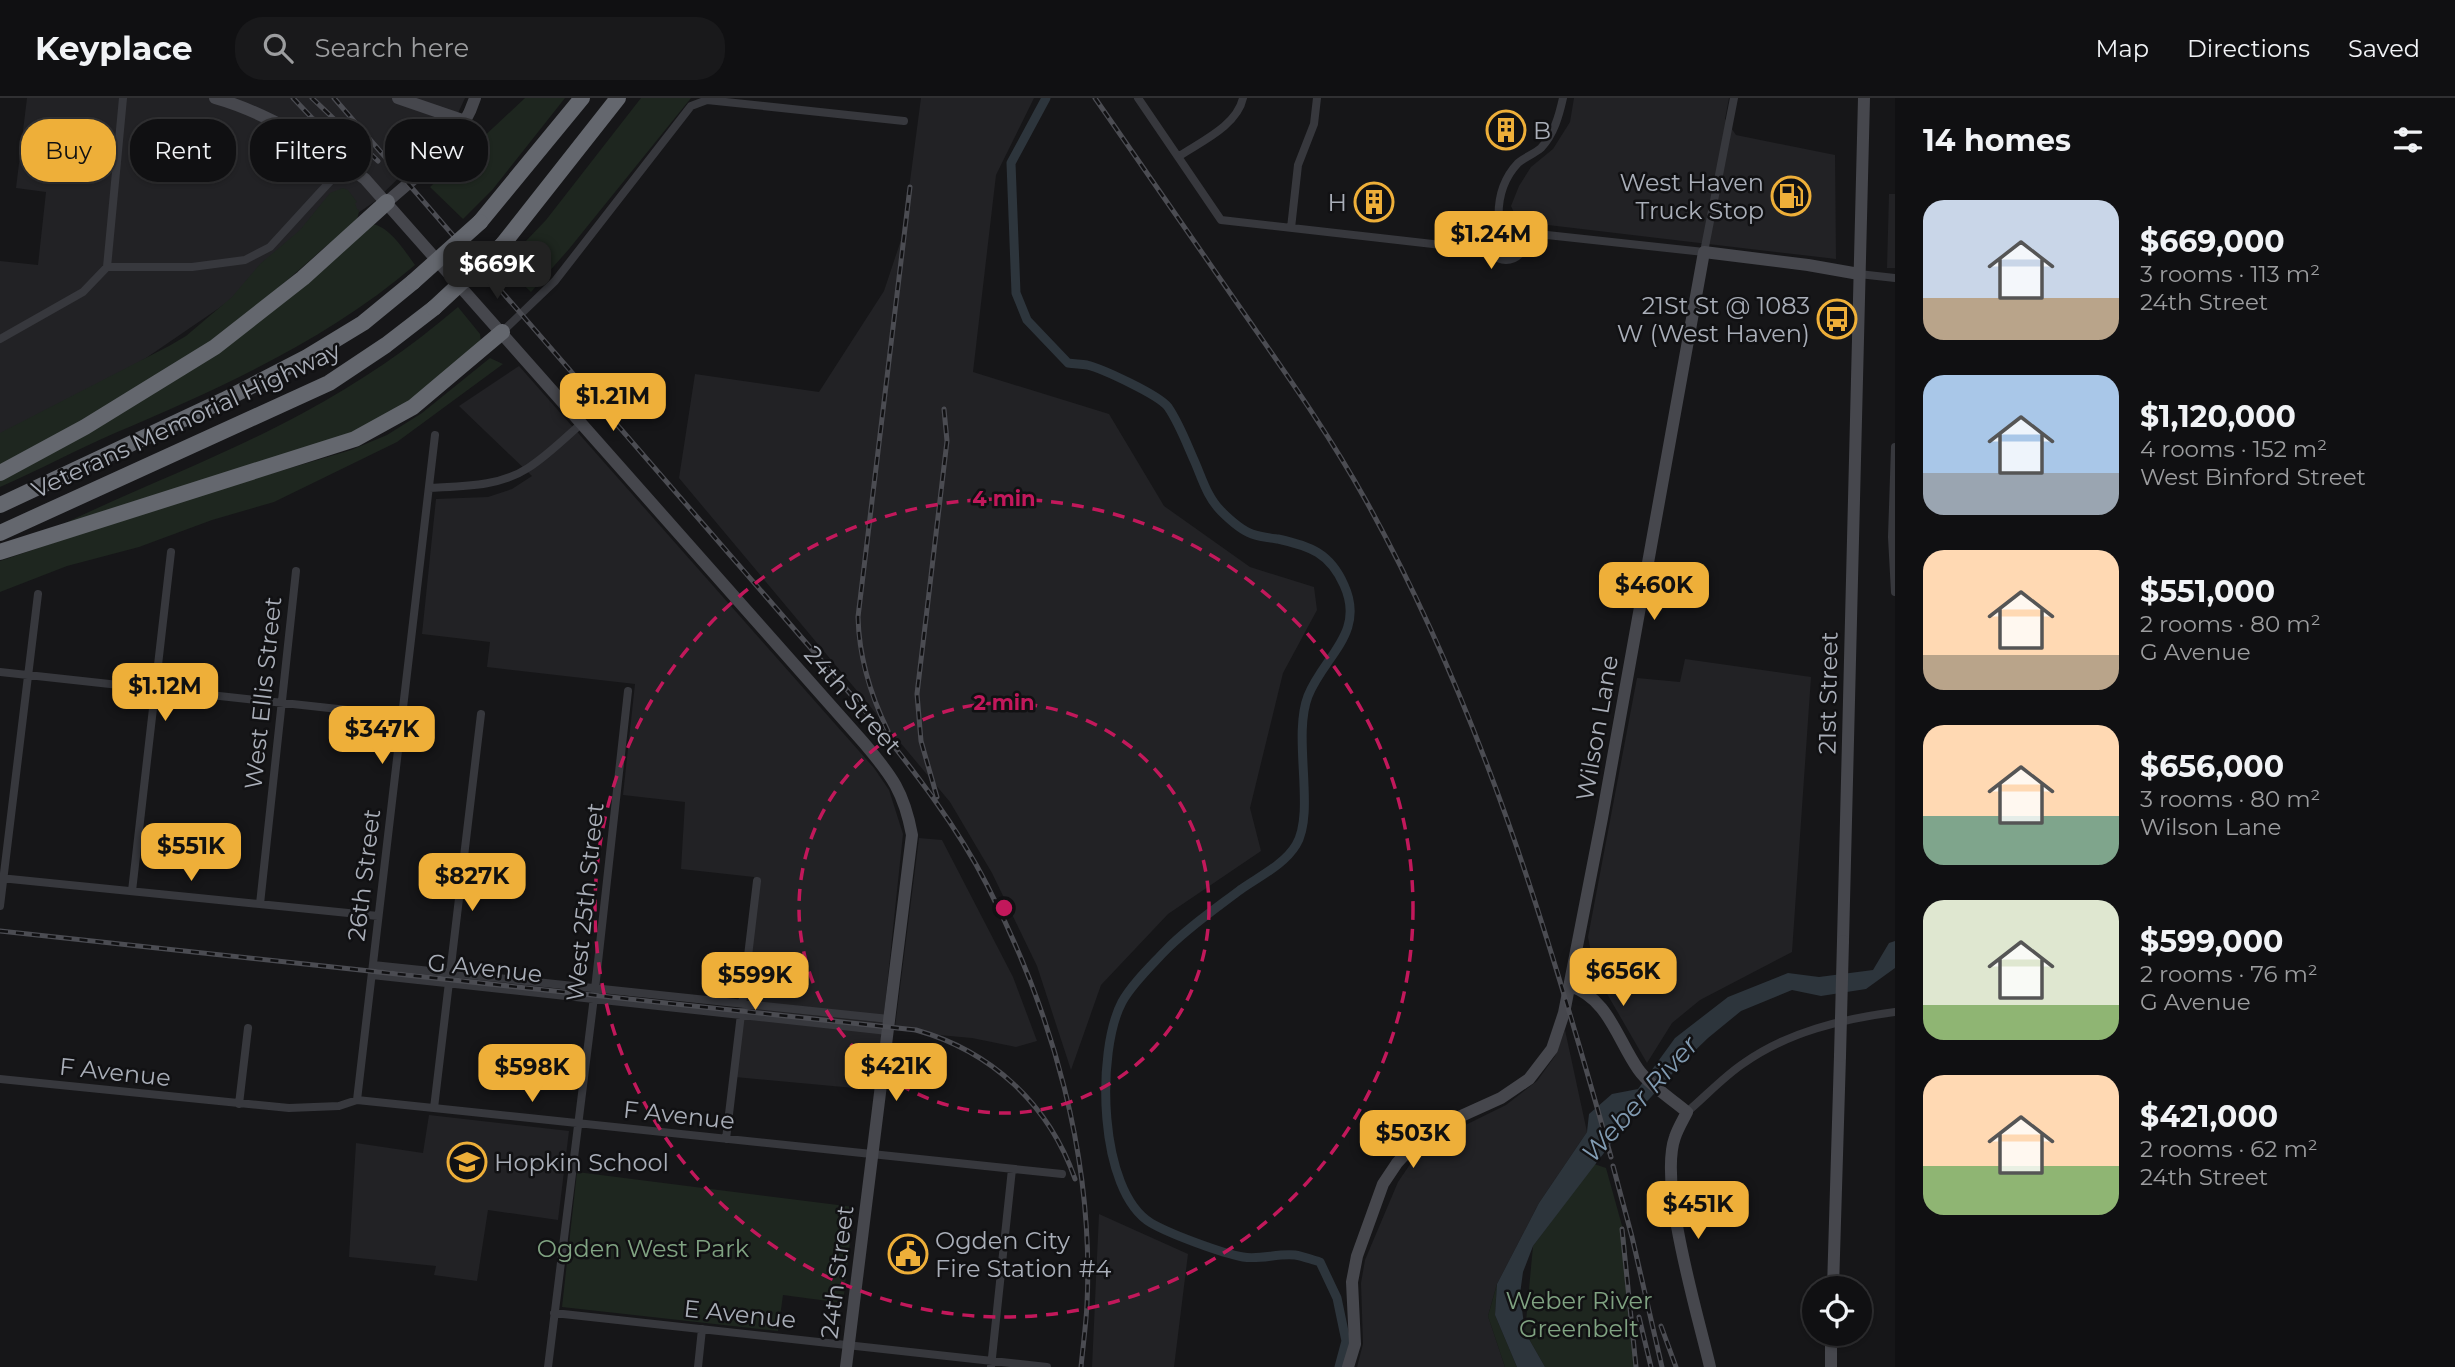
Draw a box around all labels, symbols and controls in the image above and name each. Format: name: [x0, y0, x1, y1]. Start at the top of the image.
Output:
search box: [235, 17, 725, 80]
text: Keyplace: [35, 28, 193, 68]
icon: search: [259, 29, 297, 67]
text: Search here: [315, 32, 469, 64]
text: Map: [2096, 34, 2149, 63]
text: Directions: [2187, 34, 2310, 63]
text: Saved: [2348, 34, 2420, 63]
building icon: B: [1485, 109, 1527, 151]
place label: B: [1533, 116, 1551, 145]
chip: Buy: [21, 119, 116, 182]
chip: Rent: [130, 119, 236, 182]
chip: Filters: [250, 119, 371, 182]
chip: New: [385, 119, 488, 182]
icon: filters: [2389, 121, 2427, 159]
text: 14 homes: [1923, 122, 2071, 159]
place label: West Haven Truck Stop: [1620, 168, 1764, 225]
fuel station icon: West Haven Truck Stop: [1770, 175, 1812, 217]
building icon: H: [1353, 181, 1395, 223]
place label: H: [1327, 188, 1347, 217]
pin: $1.24M: [1434, 212, 1548, 271]
text: $1.24M: [1451, 220, 1531, 248]
text: $669,000: [2140, 223, 2285, 260]
icon: home: [1979, 228, 2063, 312]
pin: $669K: [448, 242, 546, 301]
text: $669K: [459, 250, 535, 278]
text: 3 rooms · 113 m²: [2140, 260, 2320, 288]
text: 24th Street: [2140, 288, 2268, 316]
place label: 21St St @ 1083 W (West Haven): [1617, 291, 1810, 348]
bus stop icon: 21St St @ 1083 W (West Haven): [1816, 298, 1858, 340]
street label: Veterans Memorial Highway: [27, 336, 345, 504]
pin: $1.21M: [556, 374, 670, 433]
text: $1.21M: [576, 382, 650, 410]
text: $1,120,000: [2140, 398, 2296, 435]
icon: home: [1979, 403, 2063, 487]
text: 4 rooms · 152 m²: [2140, 435, 2327, 463]
text: West Binford Street: [2140, 463, 2366, 491]
text: 4 min: [972, 486, 1036, 511]
pin: $460K: [1605, 562, 1703, 622]
text: $460K: [1615, 571, 1693, 599]
text: $551,000: [2140, 573, 2275, 610]
icon: home: [1979, 578, 2063, 662]
street label: West Ellis Street: [238, 595, 288, 791]
text: 2 rooms · 80 m²: [2140, 610, 2321, 638]
street label: 21st Street: [1812, 631, 1844, 755]
text: G Avenue: [2140, 638, 2251, 666]
street label: 24th Street: [798, 640, 908, 760]
street label: Wilson Lane: [1570, 653, 1624, 803]
pin: $1.12M: [108, 664, 222, 723]
text: $1.12M: [128, 672, 202, 700]
text: 2 min: [973, 690, 1035, 715]
pin: $347K: [333, 706, 431, 766]
text: $347K: [345, 715, 419, 743]
text: $656,000: [2140, 748, 2284, 785]
icon: home: [1979, 753, 2063, 837]
text: 3 rooms · 80 m²: [2140, 785, 2320, 813]
street label: West 25th Street: [560, 801, 610, 1003]
street label: 26th Street: [342, 807, 387, 943]
text: Wilson Lane: [2140, 813, 2281, 841]
pin: $551K: [142, 824, 240, 883]
text: $551K: [157, 832, 225, 860]
pin: $827K: [423, 854, 521, 913]
text: $827K: [435, 862, 509, 890]
centre of rings: [992, 896, 1016, 920]
text: $599,000: [2140, 923, 2283, 960]
icon: home: [1979, 928, 2063, 1012]
street label: G Avenue: [426, 948, 544, 988]
pin: $656K: [1574, 948, 1672, 1008]
pin: $599K: [706, 953, 804, 1012]
text: $656K: [1586, 957, 1660, 985]
text: 2 rooms · 76 m²: [2140, 960, 2318, 988]
text: $599K: [718, 961, 792, 989]
text: G Avenue: [2140, 988, 2251, 1016]
water label: Weber River: [1575, 1029, 1705, 1169]
pin: $598K: [483, 1044, 581, 1104]
pin: $421K: [847, 1044, 945, 1103]
street label: F Avenue: [58, 1052, 172, 1092]
text: $421K: [861, 1052, 931, 1080]
text: $598K: [494, 1053, 570, 1081]
street label: F Avenue: [622, 1095, 736, 1135]
text: $421,000: [2140, 1098, 2278, 1135]
icon: home: [1979, 1103, 2063, 1187]
pin: $503K: [1364, 1110, 1462, 1170]
text: $503K: [1376, 1119, 1450, 1147]
text: 2 rooms · 62 m²: [2140, 1135, 2318, 1163]
school or university icon: Hopkin School: [446, 1141, 488, 1183]
place label: Hopkin School: [494, 1148, 669, 1177]
text: 24th Street: [2140, 1163, 2268, 1191]
pin: $451K: [1649, 1182, 1747, 1241]
text: $451K: [1663, 1190, 1733, 1218]
street label: 24th Street: [814, 1204, 860, 1340]
place label: Ogden City Fire Station #4: [935, 1226, 1111, 1283]
public building icon: Ogden City Fire Station #4: [887, 1233, 929, 1275]
park label: Ogden West Park: [537, 1234, 750, 1263]
map controls: [1802, 1276, 1872, 1346]
button: locate: [1802, 1276, 1872, 1346]
park label: Weber River Greenbelt: [1505, 1286, 1653, 1343]
street label: E Avenue: [682, 1294, 798, 1334]

